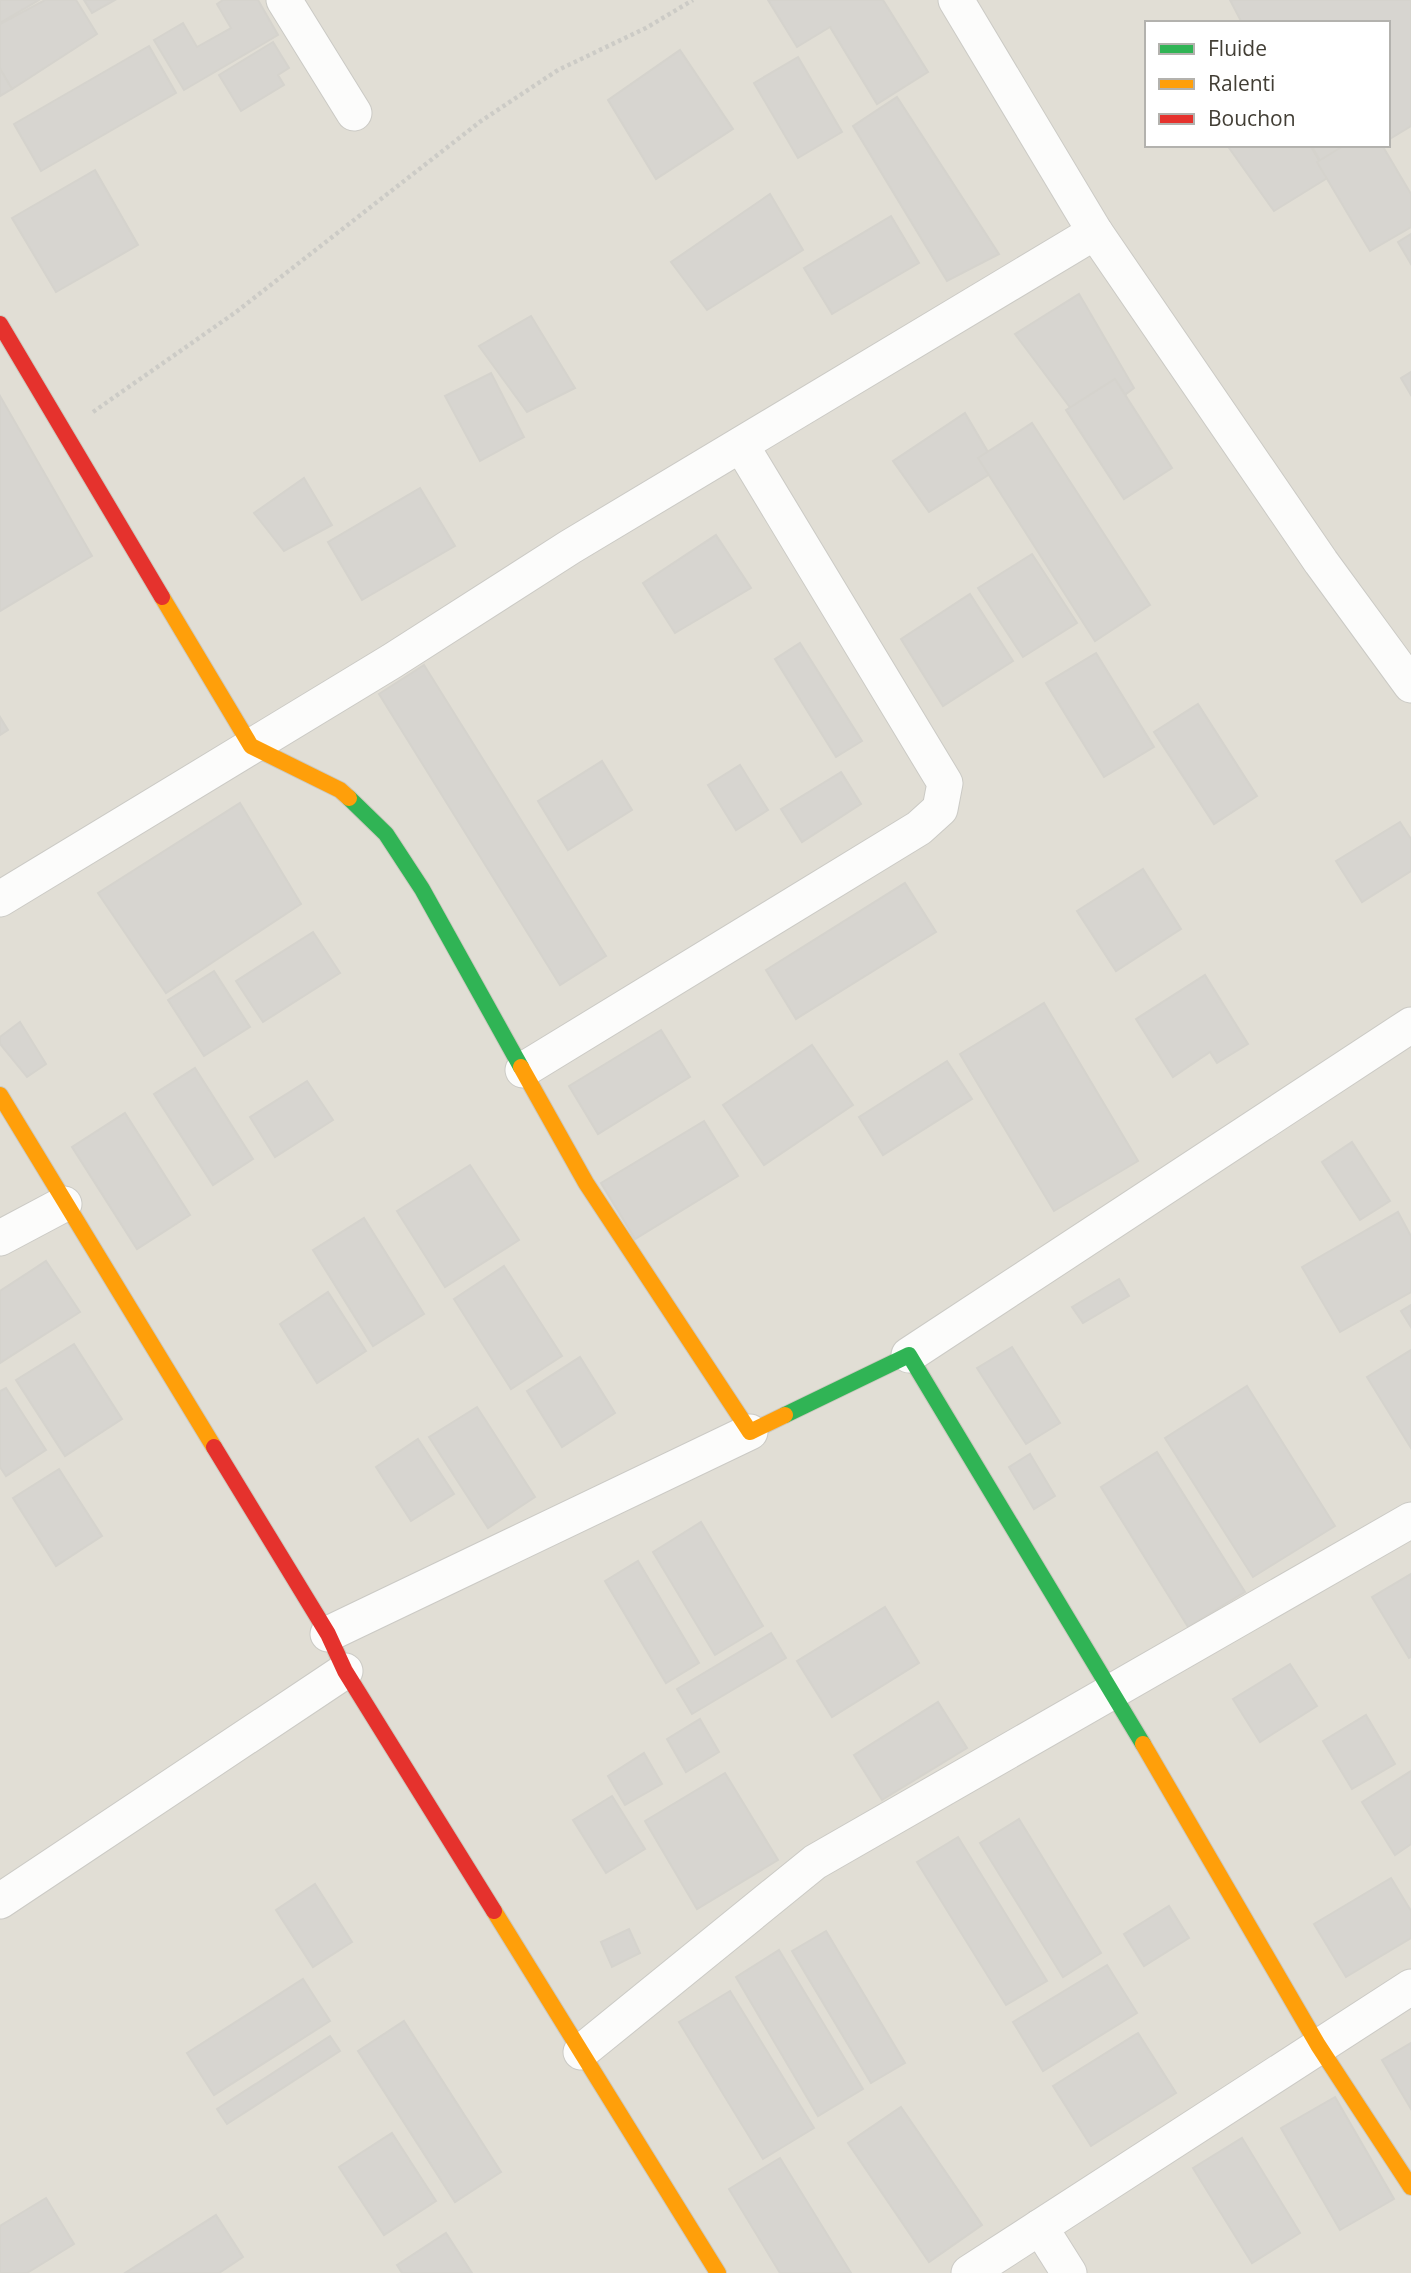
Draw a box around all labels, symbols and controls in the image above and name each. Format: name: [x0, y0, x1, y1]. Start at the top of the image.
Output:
legend: [1145, 21, 1390, 147]
text: Fluide: [1208, 34, 1267, 62]
text: Ralenti: [1208, 69, 1275, 97]
text: Bouchon: [1208, 104, 1296, 132]

